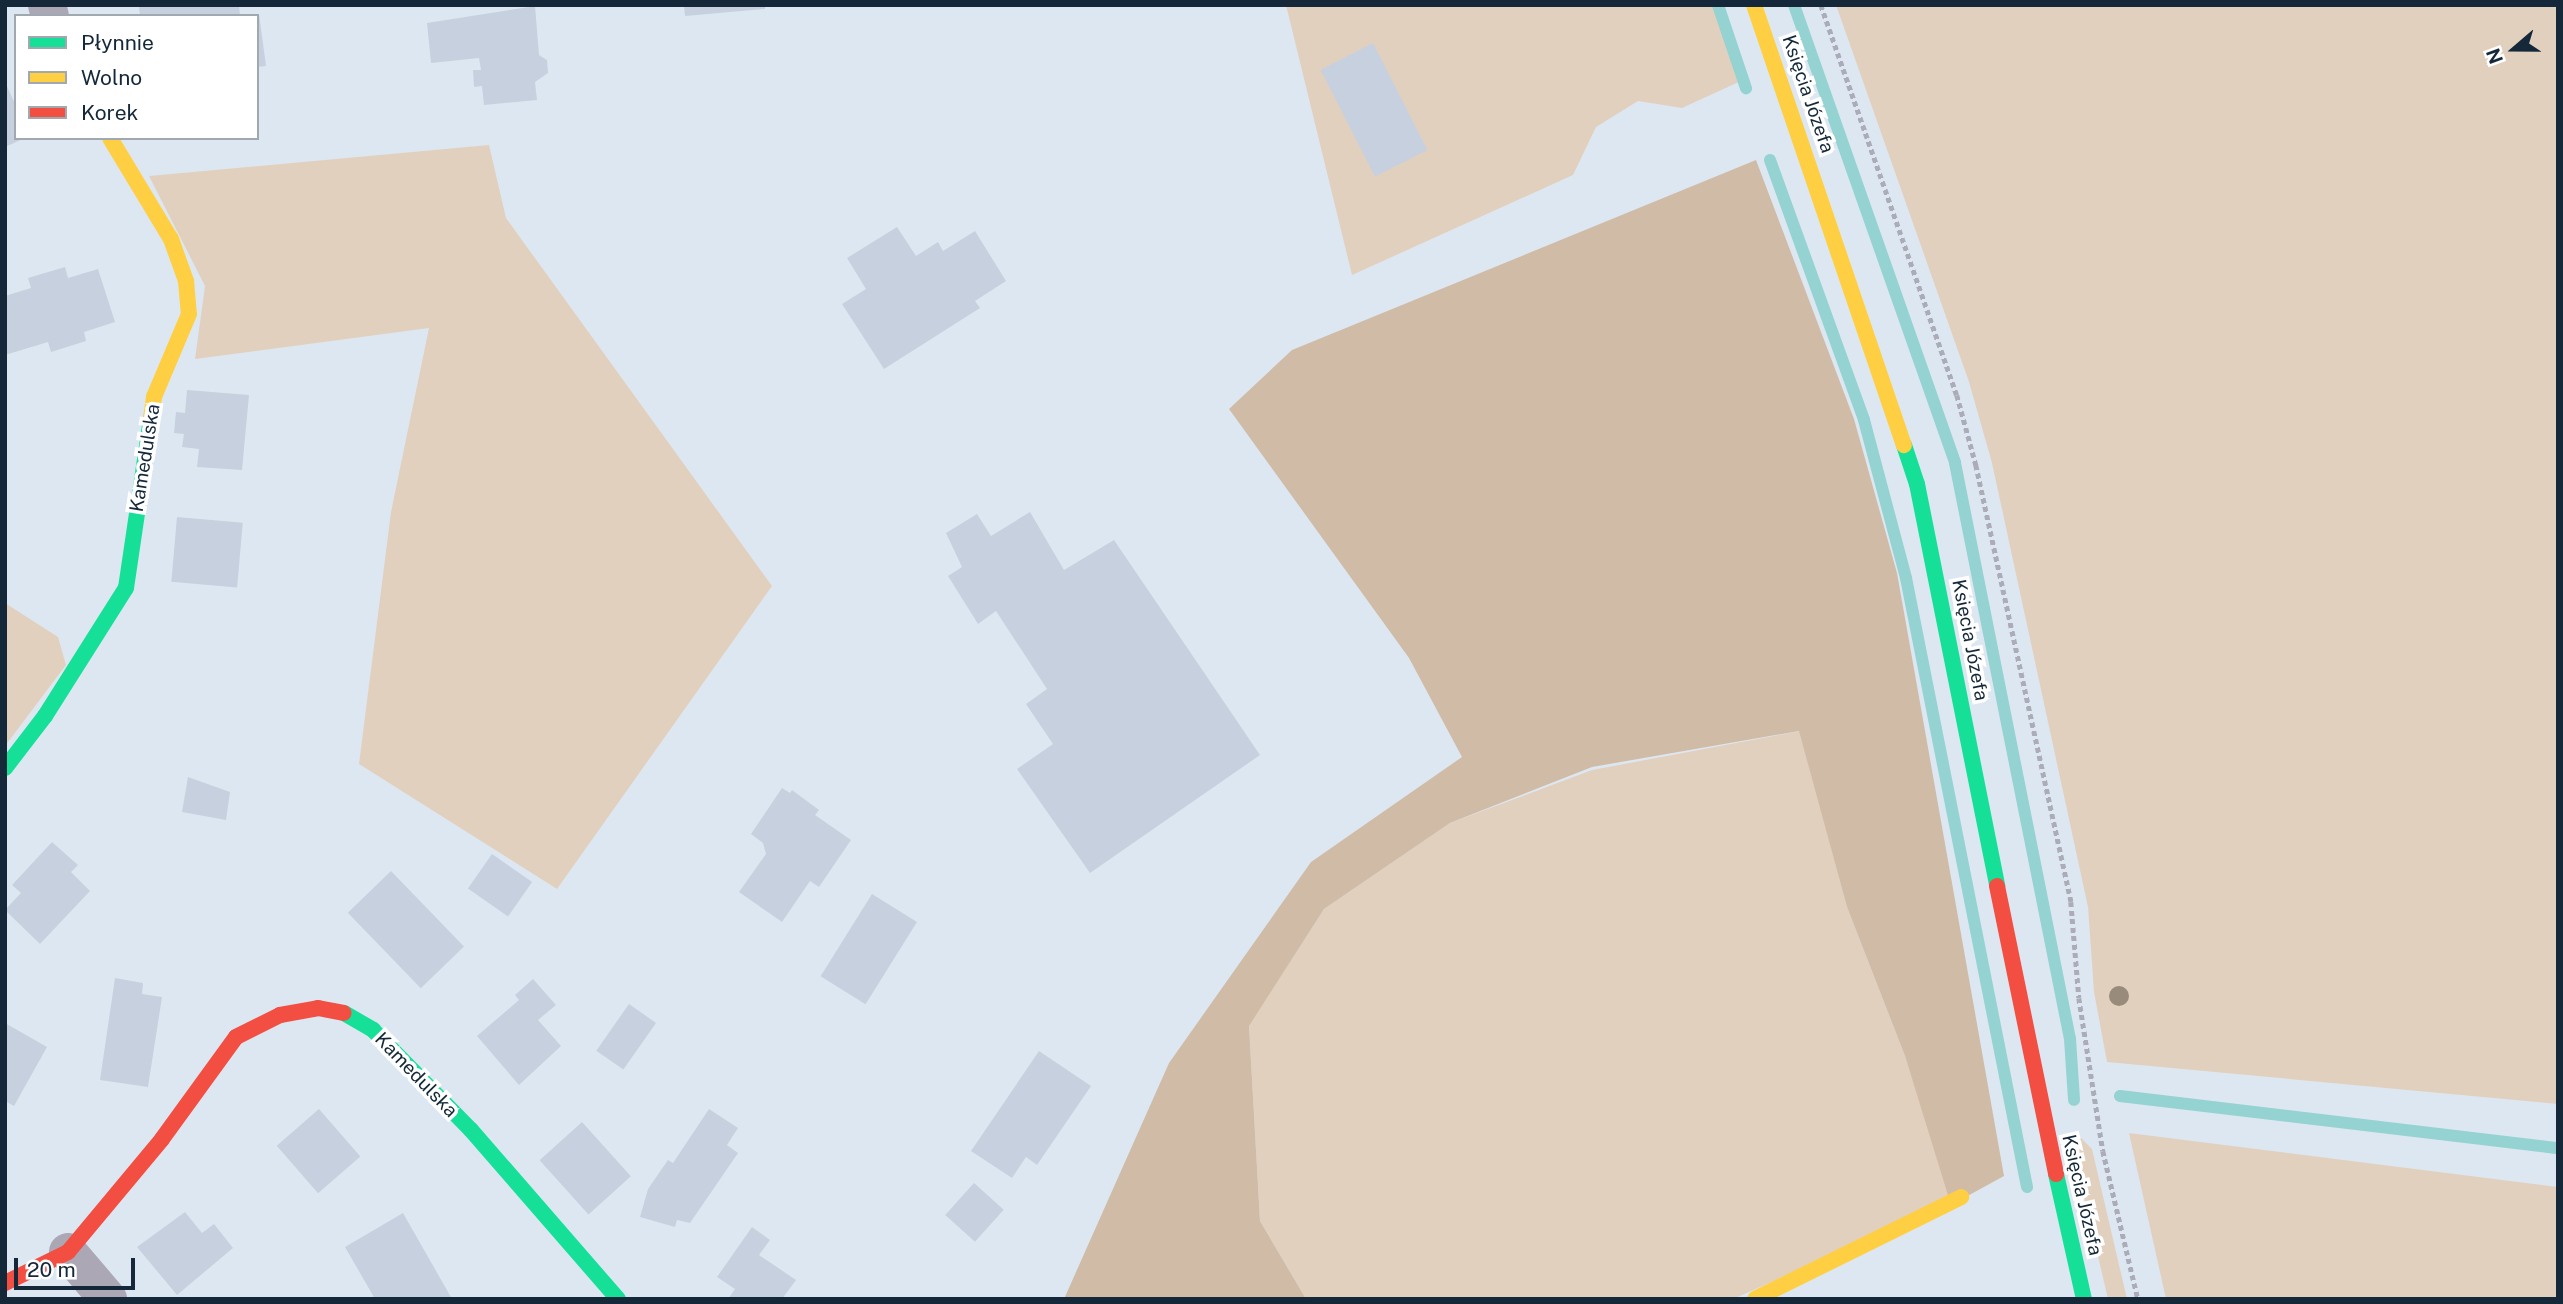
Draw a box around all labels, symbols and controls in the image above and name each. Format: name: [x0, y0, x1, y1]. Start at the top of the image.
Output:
legend: [14, 14, 259, 140]
north arrow: [2479, 14, 2549, 84]
text: Płynnie: [81, 30, 154, 55]
street label: Księcia Józefa: [1777, 32, 1839, 156]
text: N: [2481, 45, 2507, 67]
text: Wolno: [81, 65, 142, 90]
text: Korek: [81, 100, 138, 125]
street label: Kamedulska: [125, 402, 165, 514]
street label: Księcia Józefa: [1947, 577, 1993, 703]
street label: Kamedulska: [370, 1028, 462, 1122]
street label: Księcia Józefa: [2057, 1132, 2107, 1258]
scale bar: [18, 1244, 138, 1288]
text: 20 m: [27, 1257, 76, 1282]

